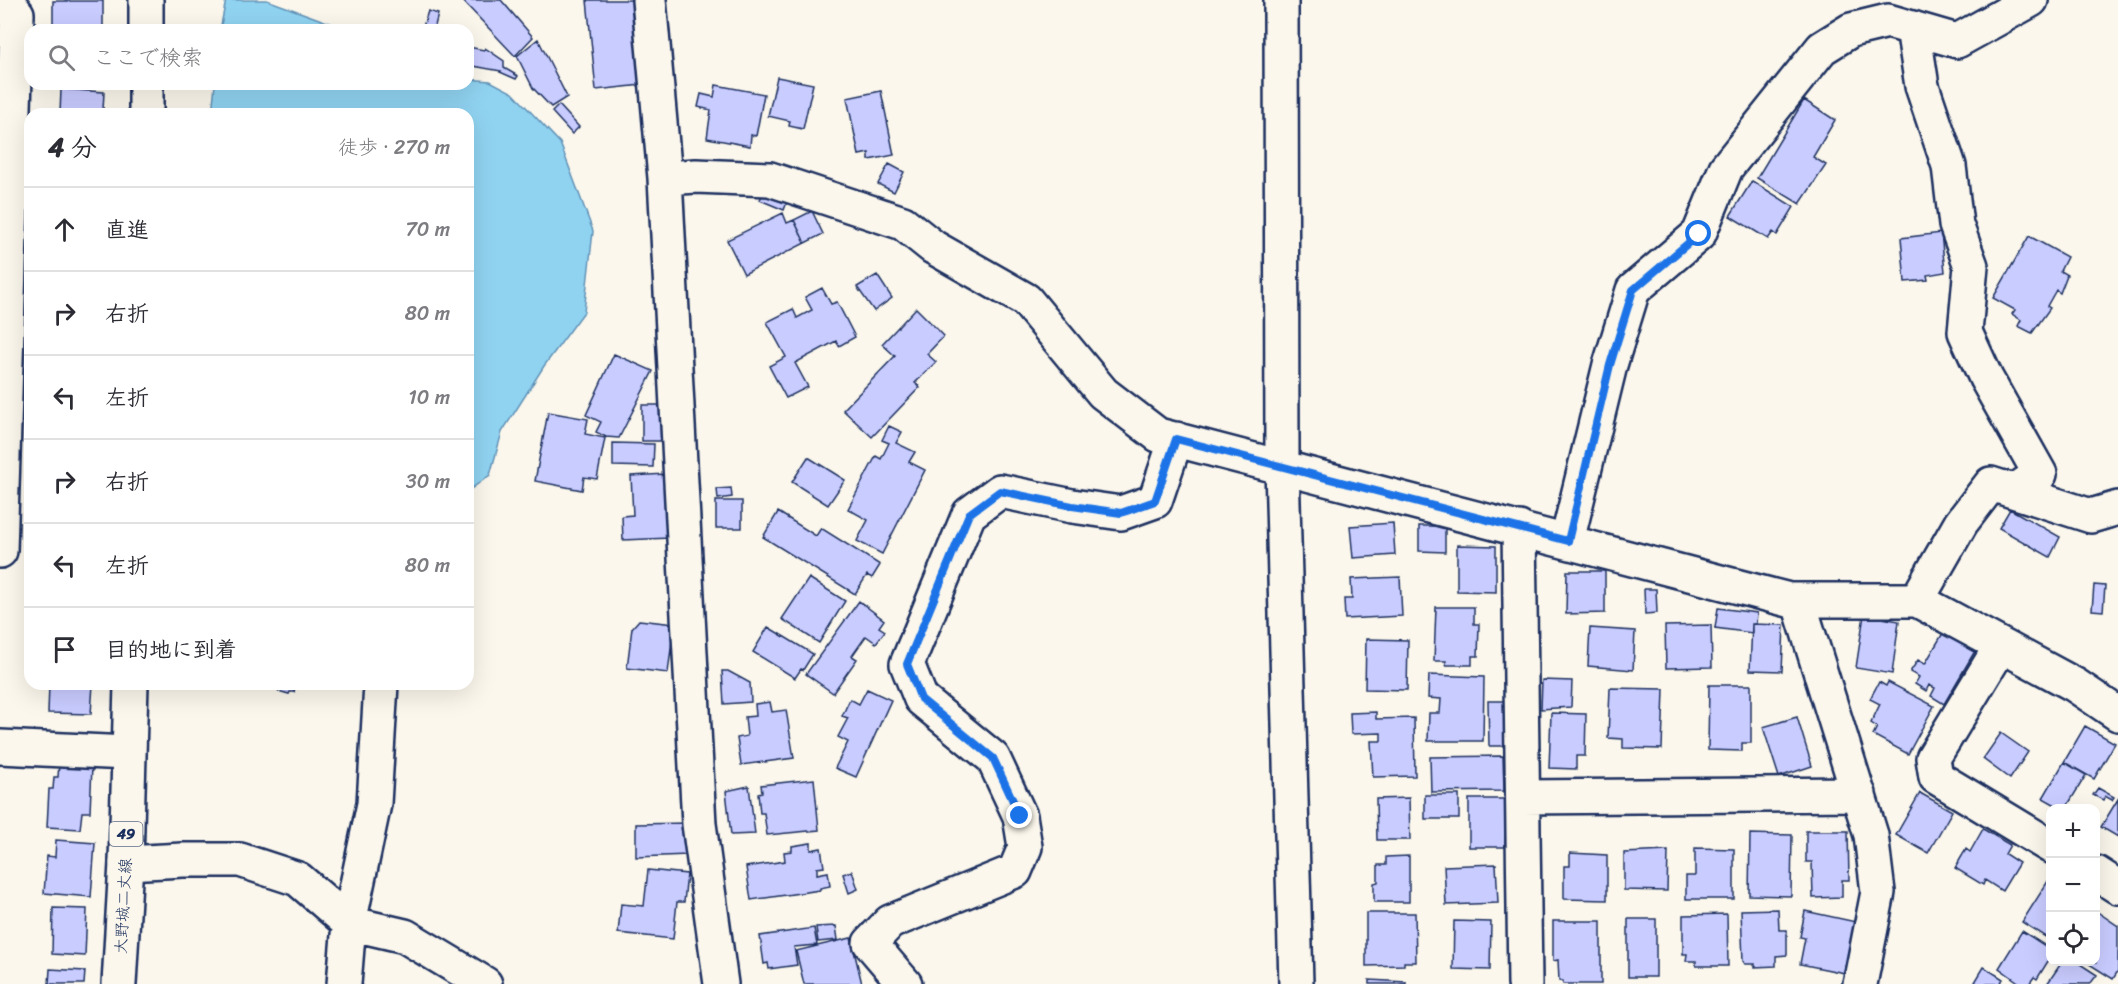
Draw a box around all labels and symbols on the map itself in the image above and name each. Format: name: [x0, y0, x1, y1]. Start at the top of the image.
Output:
route start: [1685, 220, 1711, 246]
route end: [1006, 802, 1032, 828]
road number: 49: [110, 822, 142, 846]
street label: 大野城二丈線: [106, 857, 140, 955]

